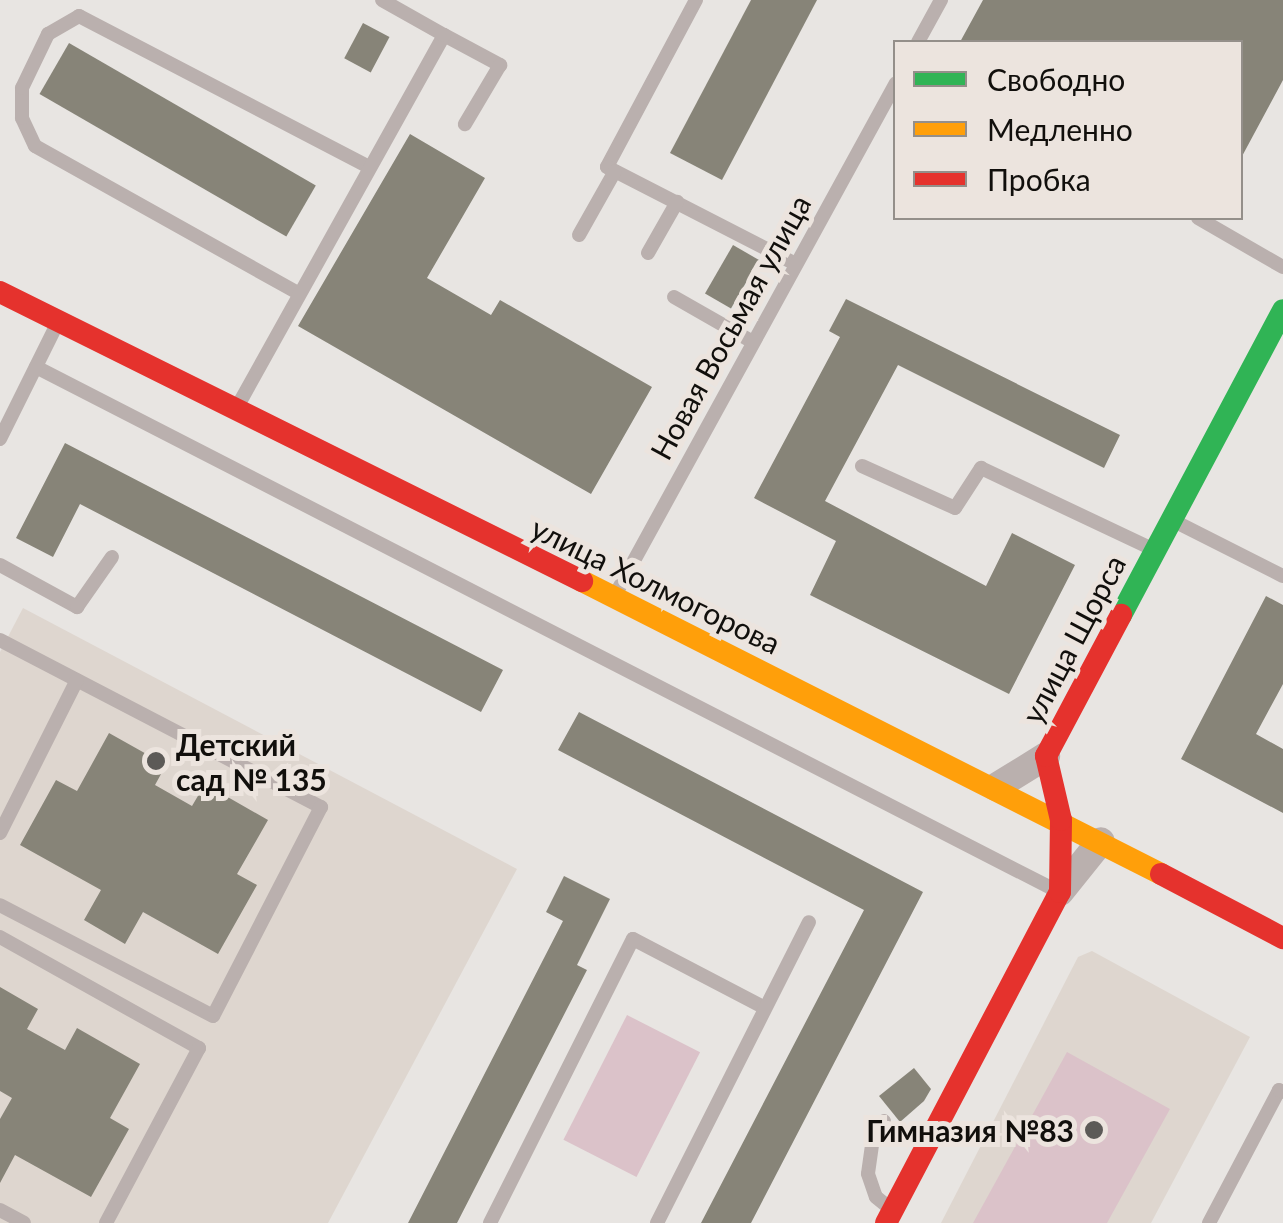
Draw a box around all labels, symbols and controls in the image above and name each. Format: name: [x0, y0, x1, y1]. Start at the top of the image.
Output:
legend: [893, 40, 1243, 220]
text: Свободно: [987, 61, 1125, 97]
text: Медленно: [987, 111, 1133, 147]
text: Пробка: [987, 161, 1091, 197]
street label: Новая Восьмая улица: [642, 188, 818, 466]
street label: улица Холмогорова: [526, 509, 786, 661]
street label: улица Щорса: [1014, 549, 1132, 729]
place label: Детский сад № 135: [176, 726, 327, 796]
marker: Детский сад № 135: [145, 750, 167, 772]
place label: Гимназия №83: [866, 1112, 1074, 1148]
marker: Гимназия №83: [1083, 1119, 1105, 1141]

